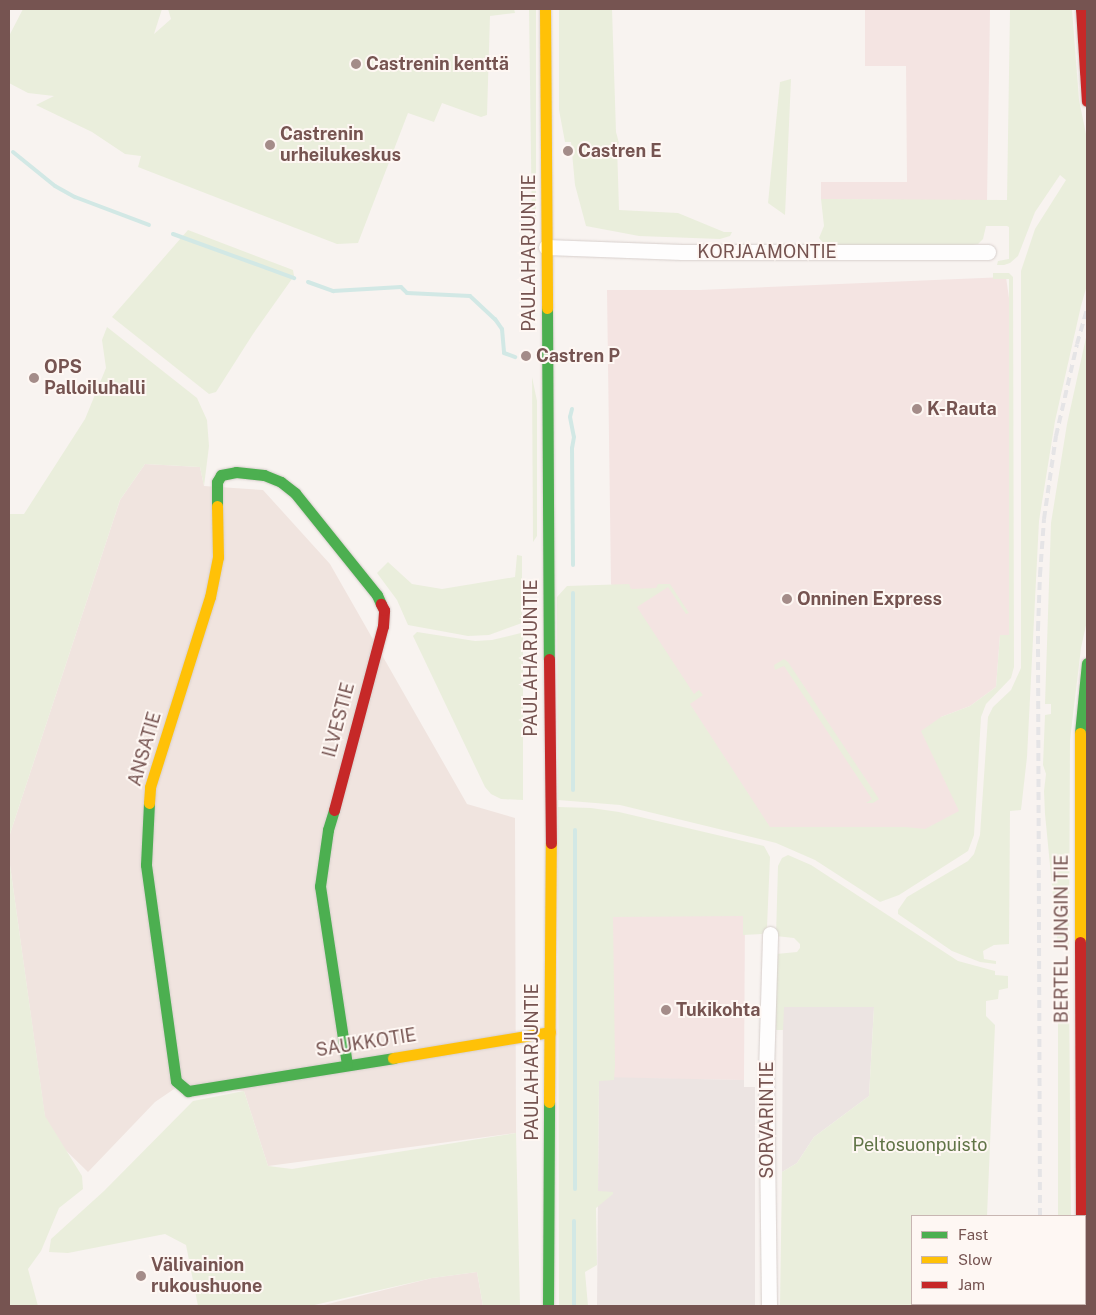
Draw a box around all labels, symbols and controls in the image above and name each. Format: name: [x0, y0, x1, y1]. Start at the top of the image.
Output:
place label: Castrenin kenttä: [366, 53, 509, 75]
marker: Castrenin kenttä: [350, 58, 362, 70]
place label: Castrenin urheilukeskus: [280, 124, 401, 166]
marker: Castrenin urheilukeskus: [264, 139, 276, 151]
place label: Castren E: [578, 140, 662, 162]
marker: Castren E: [562, 145, 574, 157]
street label: PAULAHARJUNTIE: [518, 174, 540, 332]
street label: KORJAAMONTIE: [697, 241, 837, 263]
place label: Castren P: [536, 345, 620, 367]
marker: Castren P: [520, 350, 532, 362]
place label: OPS Palloiluhalli: [44, 357, 146, 399]
marker: OPS Palloiluhalli: [28, 372, 40, 384]
place label: K-Rauta: [927, 398, 997, 420]
marker: K-Rauta: [911, 403, 923, 415]
street label: PAULAHARJUNTIE: [520, 579, 542, 737]
place label: Onninen Express: [797, 588, 942, 610]
marker: Onninen Express: [781, 593, 793, 605]
street label: ILVESTIE: [319, 680, 359, 760]
street label: ANSATIE: [124, 709, 166, 789]
street label: BERTEL JUNGIN TIE: [1051, 855, 1073, 1023]
street label: PAULAHARJUNTIE: [521, 983, 543, 1141]
place label: Tukikohta: [676, 999, 760, 1021]
marker: Tukikohta: [660, 1004, 672, 1016]
street label: SAUKKOTIE: [314, 1024, 418, 1062]
street label: SORVARINTIE: [756, 1061, 778, 1179]
park label: Peltosuonpuisto: [853, 1134, 987, 1156]
legend: [911, 1215, 1086, 1305]
text: Fast: [958, 1226, 988, 1243]
text: Slow: [958, 1251, 992, 1268]
place label: Välivainion rukoushuone: [151, 1255, 262, 1298]
marker: Välivainion rukoushuone: [135, 1270, 147, 1282]
text: Jam: [958, 1276, 985, 1293]

